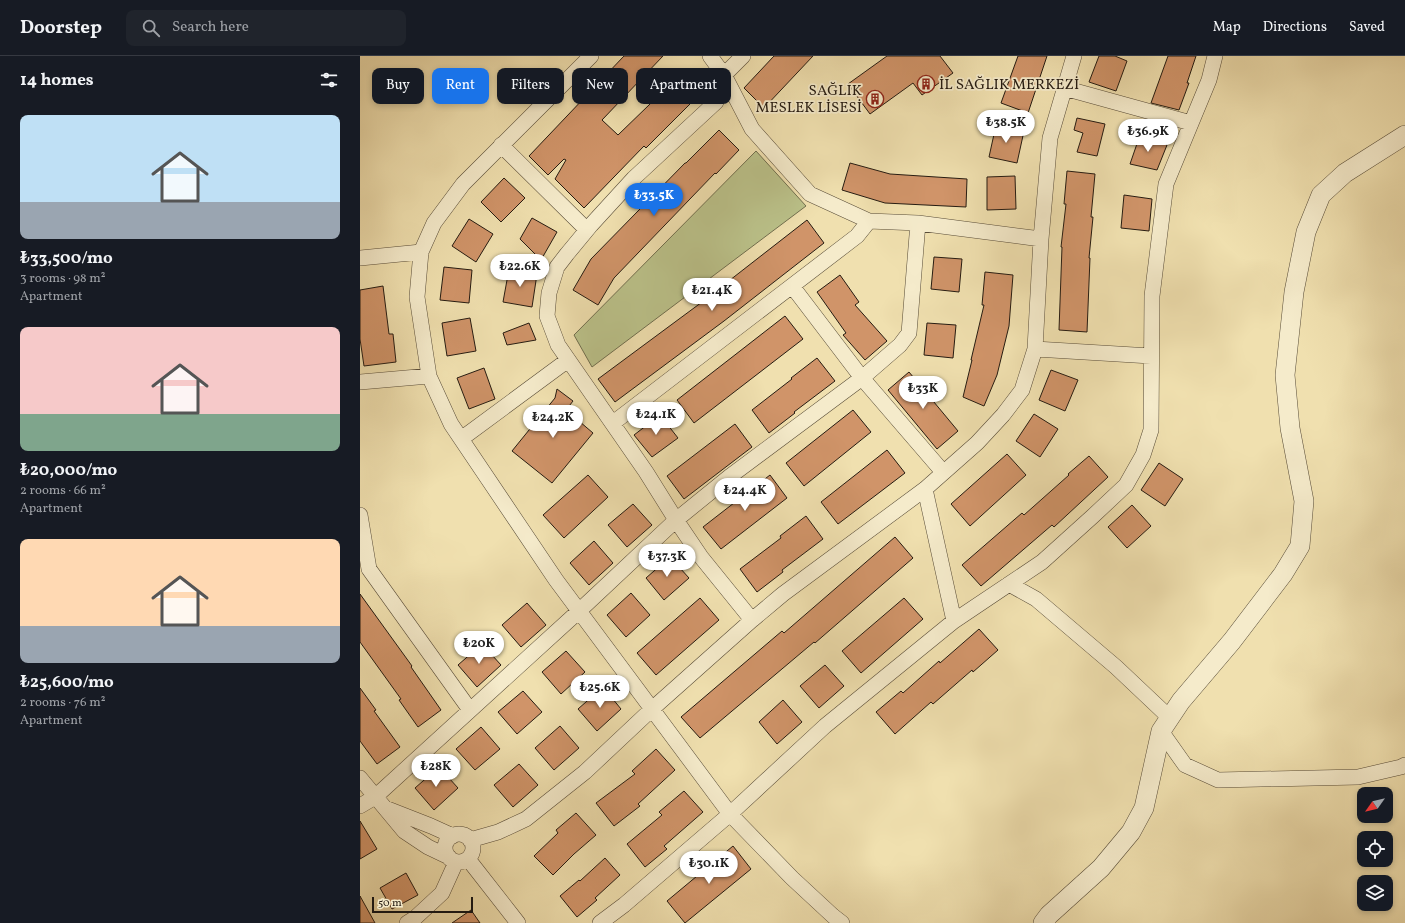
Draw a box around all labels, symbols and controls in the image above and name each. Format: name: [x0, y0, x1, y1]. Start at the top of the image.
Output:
search box: [126, 10, 406, 46]
text: Doorstep: [20, 15, 102, 41]
icon: search: [140, 17, 162, 39]
text: Search here: [172, 17, 249, 38]
text: Map: [1213, 18, 1241, 37]
text: Directions: [1263, 18, 1327, 37]
text: Saved: [1349, 18, 1385, 37]
chip: Buy: [372, 68, 424, 104]
chip: Rent: [432, 68, 489, 104]
chip: Filters: [497, 68, 564, 104]
chip: New: [572, 68, 628, 104]
chip: Apartment: [636, 68, 731, 104]
text: 14 homes: [20, 69, 94, 92]
icon: filters: [318, 69, 340, 91]
building icon: İL SAĞLIK MERKEZİ: [916, 74, 936, 94]
place label: İL SAĞLIK MERKEZİ: [939, 75, 1079, 96]
place label: SAĞLIK MESLEK LİSESİ: [756, 81, 862, 119]
building icon: SAĞLIK MESLEK LİSESİ: [865, 89, 885, 109]
pin: ₺38.5K: [973, 110, 1039, 144]
text: ₺38.5K: [986, 114, 1026, 132]
pin: ₺36.9K: [1115, 119, 1181, 153]
text: ₺36.9K: [1127, 123, 1169, 141]
icon: home: [144, 141, 216, 213]
pin: ₺33.5K: [621, 183, 687, 217]
text: ₺33.5K: [634, 187, 674, 205]
text: ₺33,500/mo: [20, 247, 113, 270]
pin: ₺22.6K: [487, 254, 553, 288]
text: ₺22.6K: [499, 258, 541, 276]
text: 3 rooms · 98 m²: [20, 270, 106, 288]
pin: ₺21.4K: [679, 278, 745, 312]
text: ₺21.4K: [692, 282, 732, 300]
text: Apartment: [20, 288, 83, 306]
icon: home: [144, 353, 216, 425]
pin: ₺33K: [899, 376, 947, 410]
text: ₺33K: [908, 380, 938, 398]
pin: ₺24.1K: [623, 402, 689, 436]
pin: ₺24.2K: [520, 405, 586, 439]
text: ₺24.1K: [636, 406, 676, 424]
text: ₺24.2K: [532, 409, 574, 427]
text: ₺20,000/mo: [20, 459, 117, 482]
pin: ₺24.4K: [712, 478, 778, 512]
text: 2 rooms · 66 m²: [20, 482, 106, 500]
text: ₺24.4K: [723, 482, 767, 500]
text: Apartment: [20, 500, 83, 518]
pin: ₺37.3K: [634, 544, 700, 578]
text: ₺37.3K: [648, 548, 686, 566]
icon: home: [144, 565, 216, 637]
pin: ₺20K: [455, 631, 503, 665]
text: ₺20K: [463, 635, 495, 653]
text: ₺25,600/mo: [20, 671, 114, 694]
pin: ₺25.6K: [567, 675, 633, 709]
text: ₺25.6K: [580, 679, 620, 697]
text: 2 rooms · 76 m²: [20, 694, 105, 712]
text: Apartment: [20, 712, 83, 730]
pin: ₺28K: [412, 754, 460, 788]
text: ₺28K: [421, 758, 451, 776]
north arrow: [1357, 787, 1393, 823]
map controls: [1357, 787, 1393, 911]
button: locate: [1357, 831, 1393, 867]
pin: ₺30.1K: [676, 851, 742, 885]
text: ₺30.1K: [689, 855, 729, 873]
button: layers: [1357, 875, 1393, 911]
scale bar: [372, 895, 473, 914]
text: 50 m: [378, 896, 402, 911]

